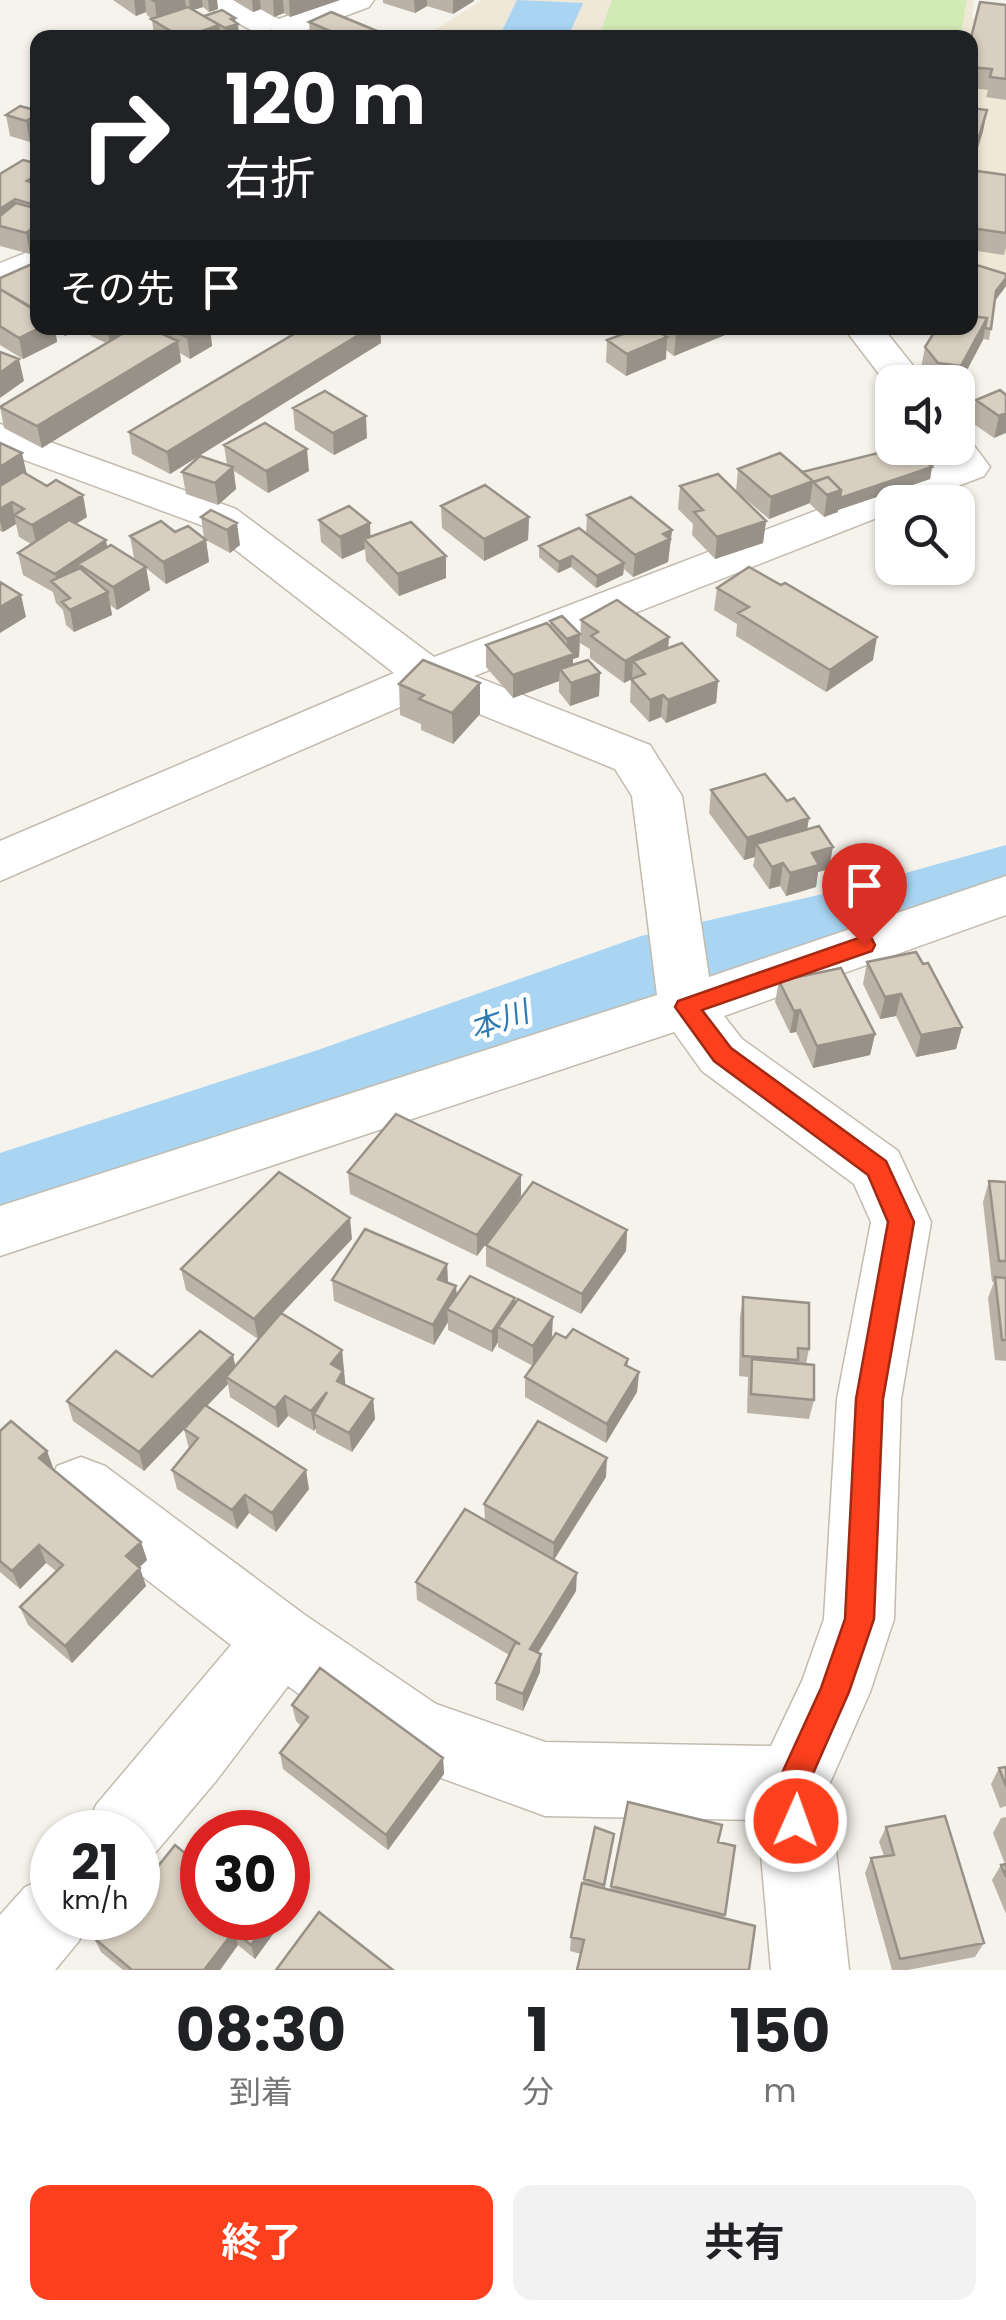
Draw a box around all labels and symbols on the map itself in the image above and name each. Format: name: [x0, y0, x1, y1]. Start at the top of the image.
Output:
pin: [822, 843, 907, 946]
water label: 本川: [464, 989, 537, 1050]
position arrow: [744, 1769, 848, 1873]
speed limit sign: 30: [180, 1810, 310, 1940]

